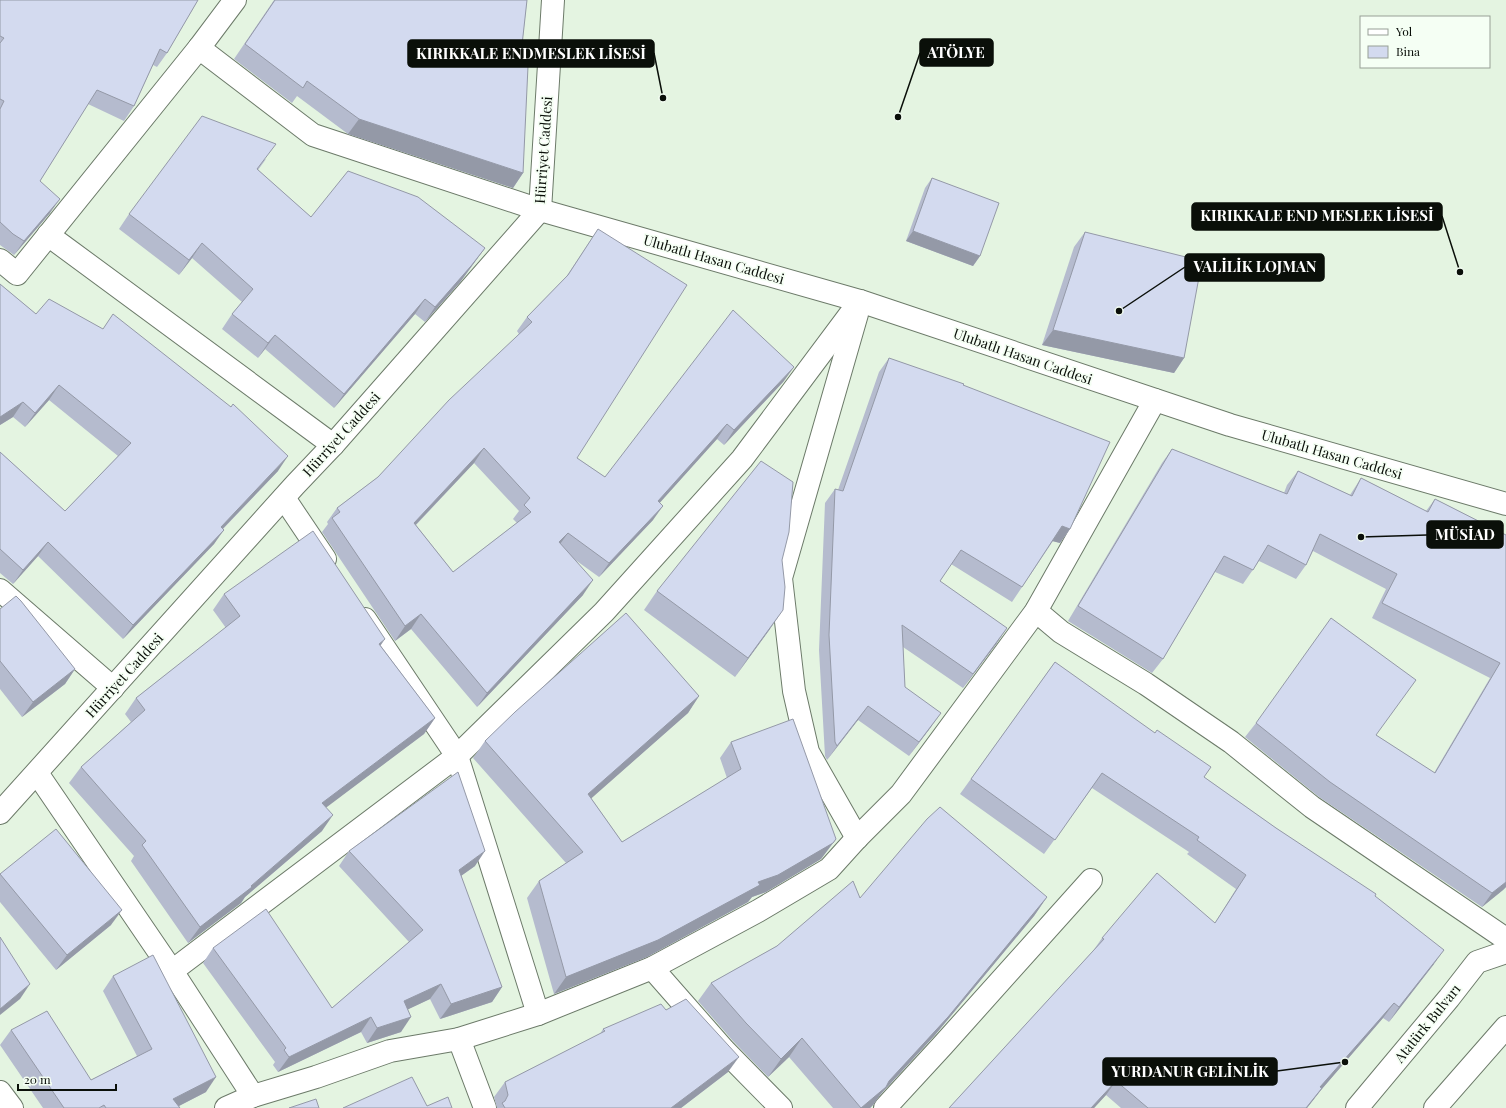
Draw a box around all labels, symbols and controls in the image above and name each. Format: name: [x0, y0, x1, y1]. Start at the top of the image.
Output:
legend: [1360, 16, 1490, 68]
text: Yol: [1395, 23, 1413, 39]
callout: ATÖLYE: [920, 39, 993, 66]
callout: KIRIKKALE ENDMESLEK LİSESİ: [408, 40, 654, 67]
text: ATÖLYE: [926, 42, 985, 62]
text: KIRIKKALE ENDMESLEK LİSESİ: [416, 43, 646, 63]
text: Bina: [1396, 43, 1420, 59]
street label: Hürriyet Caddesi: [530, 96, 556, 204]
callout: KIRIKKALE END MESLEK LİSESİ: [1192, 203, 1442, 230]
text: KIRIKKALE END MESLEK LİSESİ: [1200, 205, 1434, 225]
street label: Ulubatlı Hasan Caddesi: [641, 230, 787, 288]
callout: VALİLİK LOJMAN: [1185, 254, 1324, 281]
text: VALİLİK LOJMAN: [1192, 256, 1317, 276]
street label: Ulubatlı Hasan Caddesi: [951, 323, 1095, 389]
street label: Hürriyet Caddesi: [298, 388, 384, 480]
street label: Ulubatlı Hasan Caddesi: [1259, 425, 1405, 483]
callout: MÜSİAD: [1427, 521, 1503, 548]
text: MÜSİAD: [1435, 524, 1495, 544]
street label: Hürriyet Caddesi: [81, 629, 167, 721]
street label: Atatürk Bulvarı: [1389, 980, 1465, 1067]
callout: YURDANUR GELİNLİK: [1103, 1058, 1277, 1085]
text: YURDANUR GELİNLİK: [1110, 1061, 1269, 1081]
scale bar: [18, 1066, 116, 1092]
text: 20 m: [24, 1071, 51, 1087]

